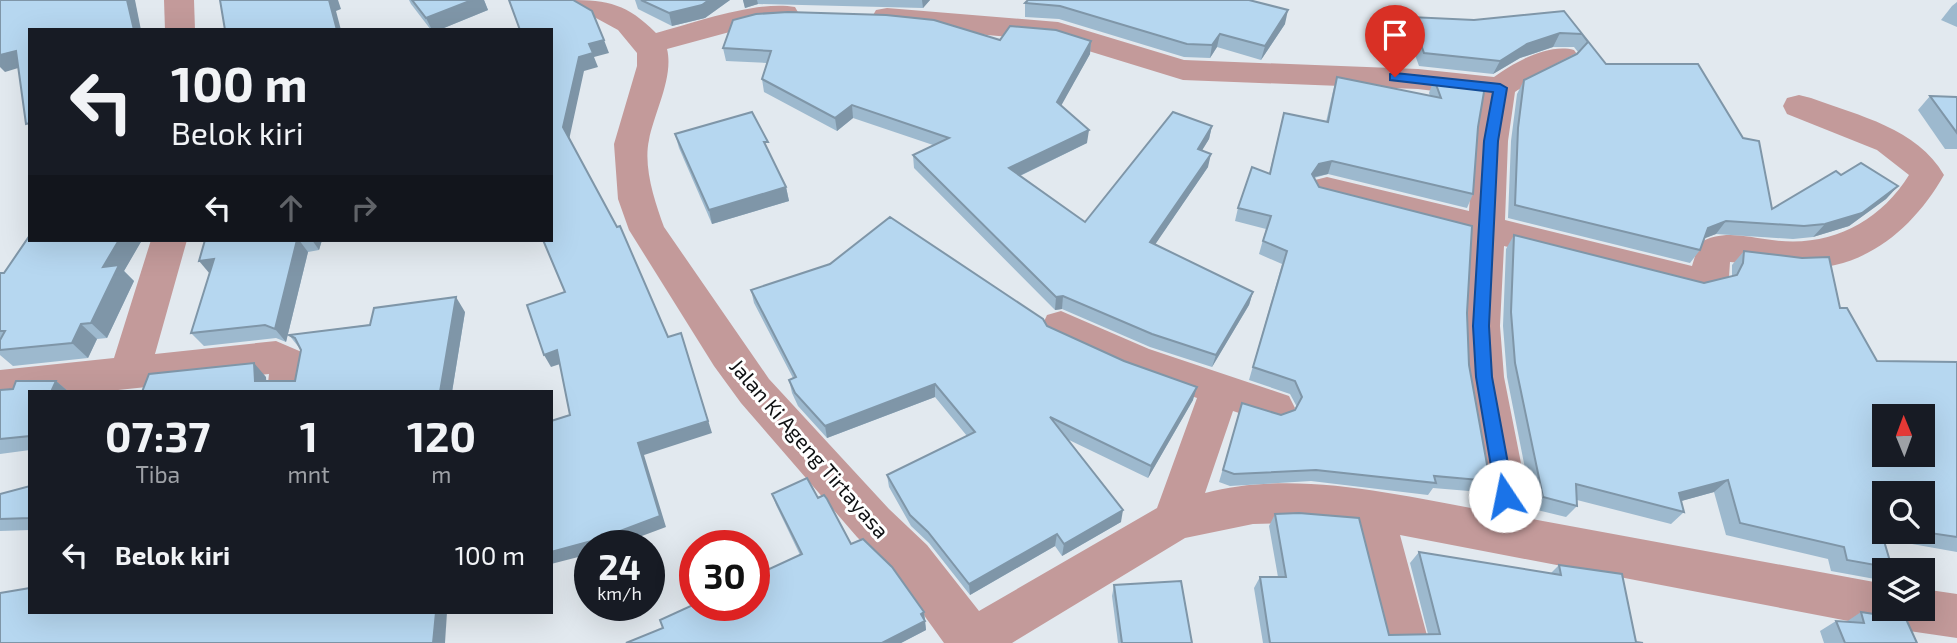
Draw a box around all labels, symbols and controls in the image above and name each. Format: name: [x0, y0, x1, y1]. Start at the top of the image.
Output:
pin: [1365, 5, 1425, 77]
icon: arrive: [1376, 16, 1414, 54]
text: 100 m: [171, 53, 308, 112]
icon: left: [56, 56, 147, 147]
text: Belok kiri: [171, 113, 304, 151]
icon: left: [199, 189, 237, 227]
icon: ahead: [272, 189, 310, 227]
icon: right: [345, 189, 383, 227]
street label: Jalan Ki Ageng Tirtayasa: [725, 353, 895, 543]
north arrow: [1872, 404, 1936, 467]
map controls: [1872, 404, 1935, 621]
text: 07:37: [105, 410, 211, 460]
text: 1: [300, 410, 318, 460]
text: 120: [407, 410, 476, 460]
position arrow: [1468, 459, 1542, 533]
text: Tiba: [135, 460, 180, 488]
text: mnt: [288, 460, 330, 488]
text: m: [431, 460, 452, 488]
button: search: [1872, 481, 1935, 544]
speed limit sign: 30: [679, 530, 770, 621]
icon: left: [56, 536, 94, 574]
text: Belok kiri: [115, 539, 230, 570]
text: 100 m: [455, 539, 525, 570]
text: 24: [598, 545, 641, 587]
button: layers: [1872, 558, 1935, 621]
text: km/h: [597, 582, 642, 604]

